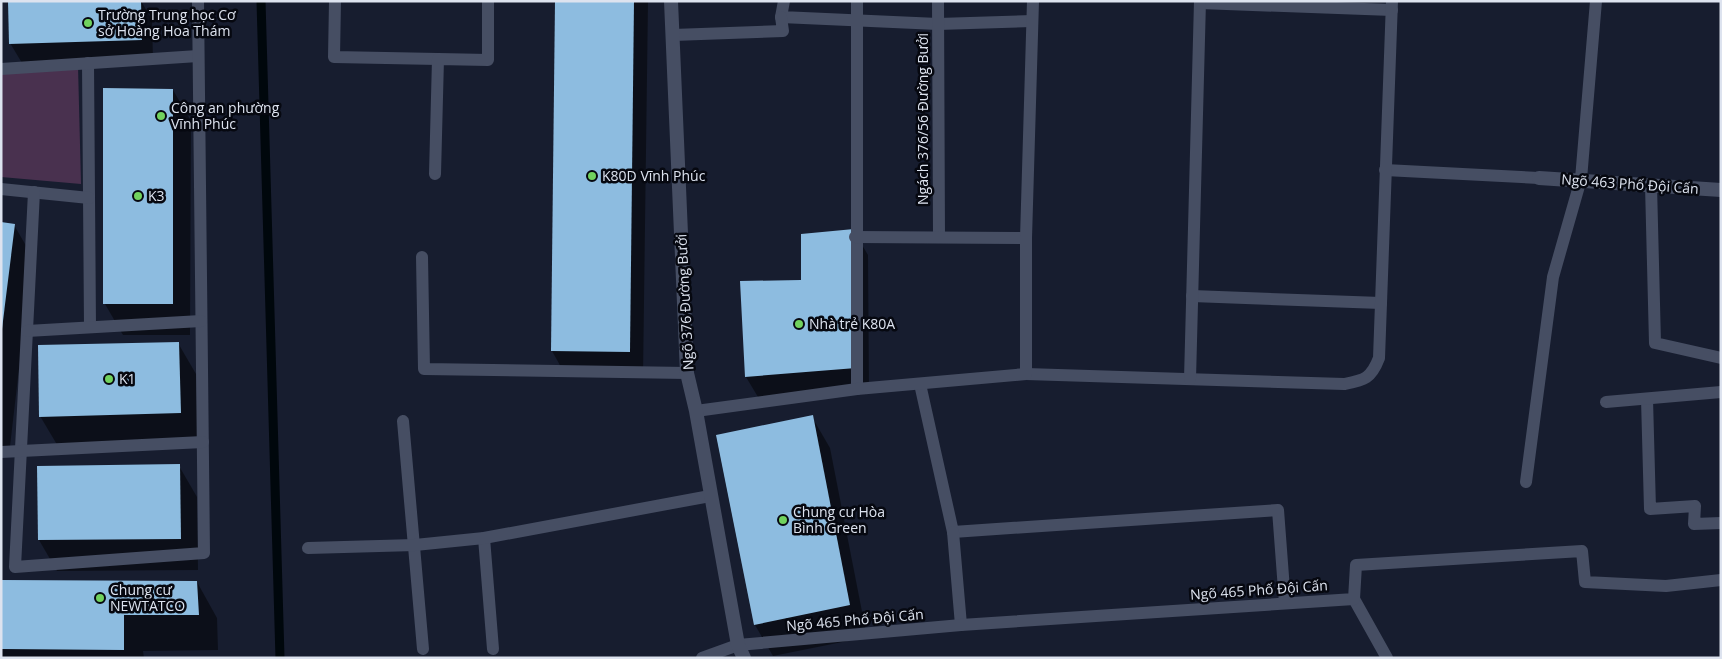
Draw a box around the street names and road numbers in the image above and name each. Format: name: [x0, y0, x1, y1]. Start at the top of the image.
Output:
street label: Ngách 376/56 Đường Bưởi: [913, 33, 932, 205]
street label: Ngõ 463 Phố Đội Cấn: [1561, 169, 1699, 198]
street label: Ngõ 376 Đường Bưởi: [671, 234, 698, 370]
street label: Ngõ 465 Phố Đội Cấn: [1190, 575, 1328, 604]
street label: Ngõ 465 Phố Đội Cấn: [785, 604, 924, 635]

